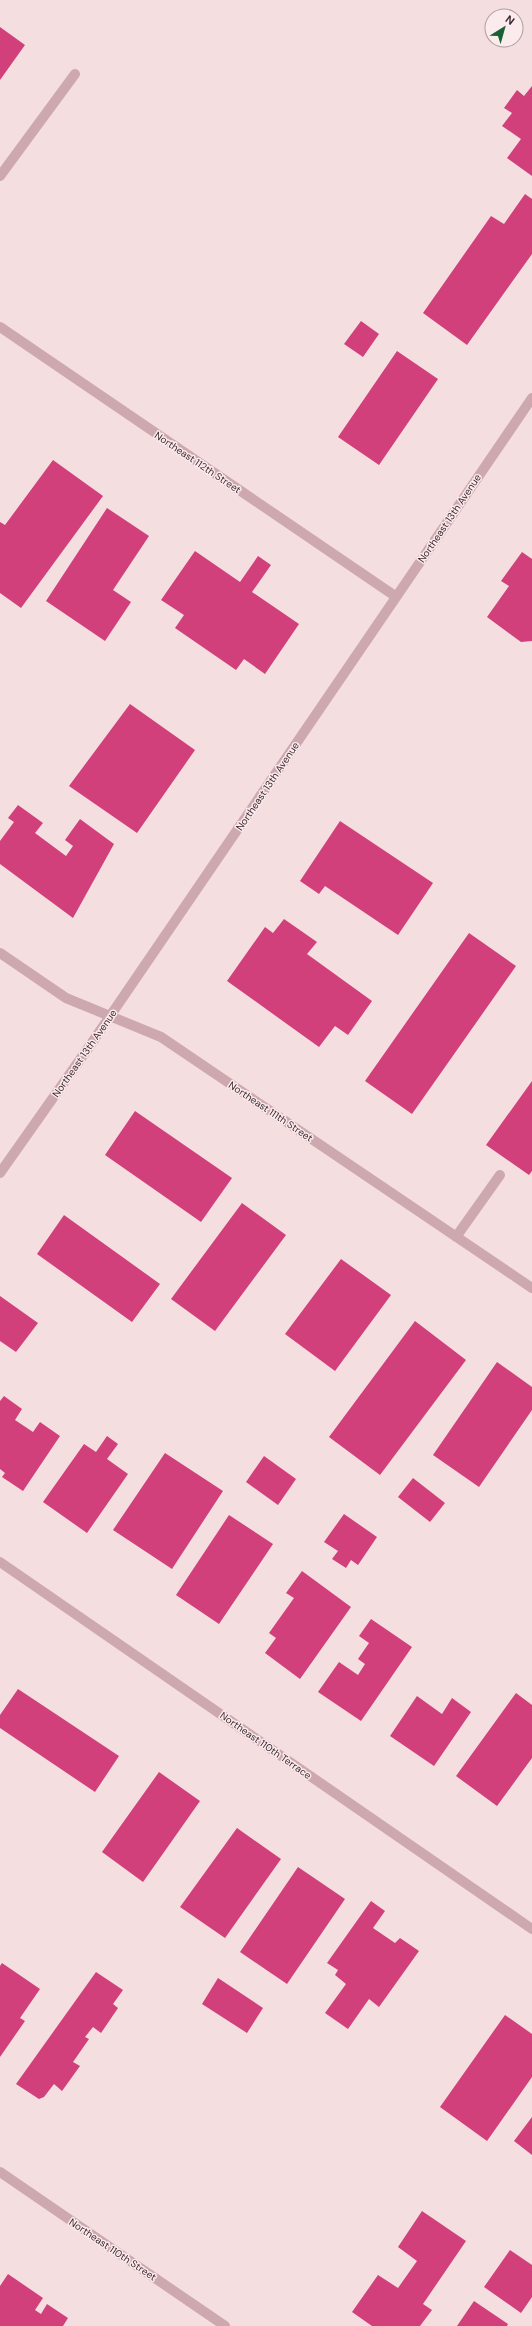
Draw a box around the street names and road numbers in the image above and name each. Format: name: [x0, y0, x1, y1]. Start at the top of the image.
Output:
street label: Northeast 112th Street: [152, 429, 243, 496]
street label: Northeast 13th Avenue: [415, 471, 484, 565]
street label: Northeast 13th Avenue: [233, 739, 302, 833]
street label: Northeast 13th Avenue: [49, 1007, 120, 1100]
street label: Northeast 111th Street: [226, 1078, 315, 1144]
street label: Northeast 110th Terrace: [217, 1709, 314, 1782]
street label: Northeast 110th Street: [67, 2215, 159, 2283]

